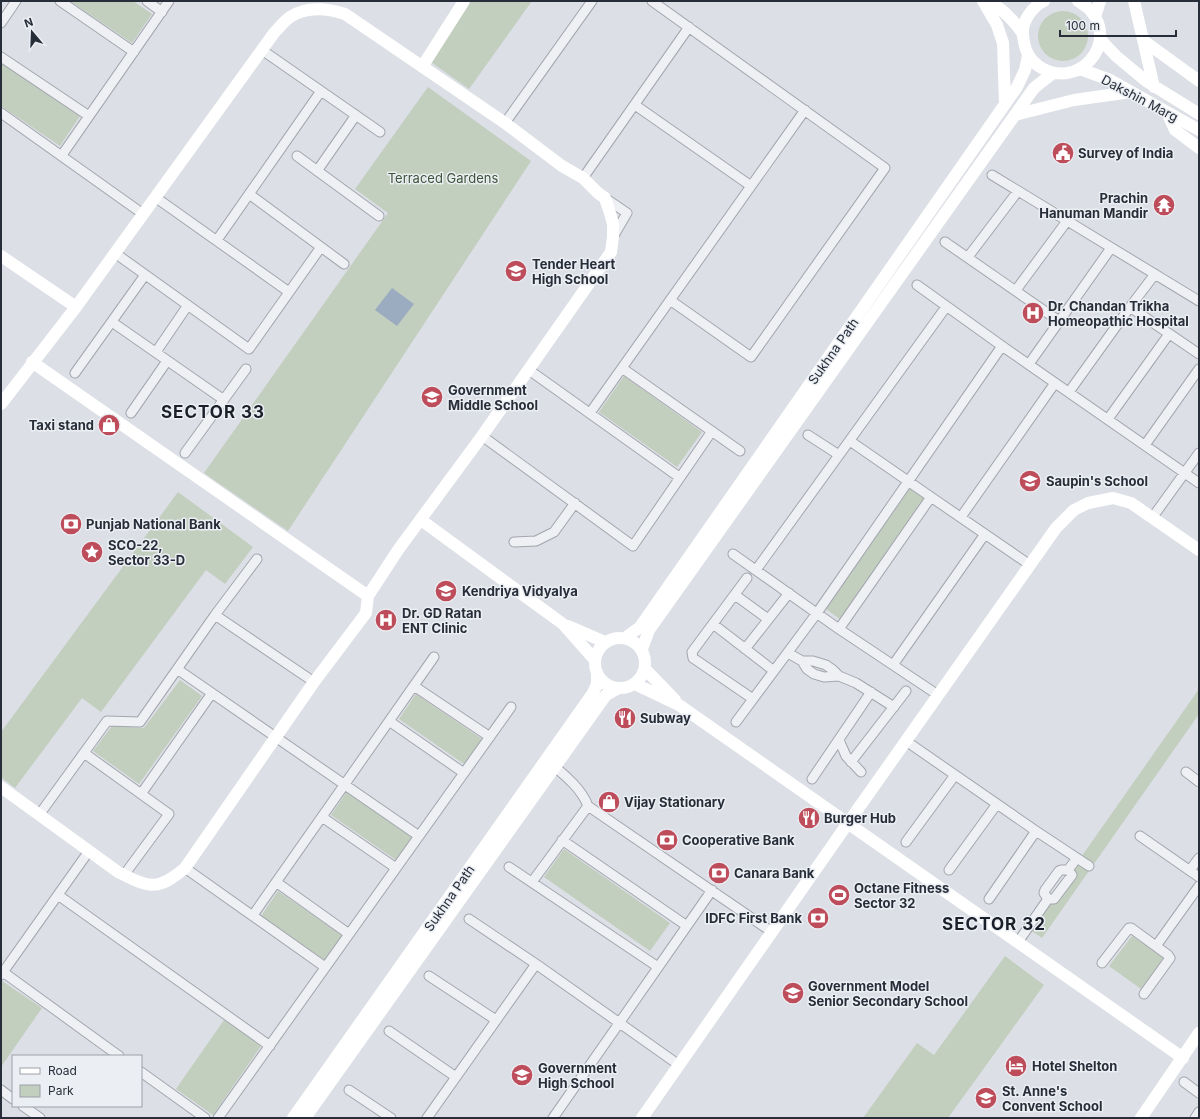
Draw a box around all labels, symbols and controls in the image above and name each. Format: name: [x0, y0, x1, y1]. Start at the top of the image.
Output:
north arrow: [12, 12, 52, 52]
scale bar: [1060, 12, 1176, 38]
text: N: [22, 15, 35, 31]
text: 100 m: [1066, 18, 1100, 33]
street label: Dakshin Marg: [1099, 71, 1181, 125]
public building icon: Survey of India: [1050, 140, 1076, 166]
place label: Survey of India: [1078, 145, 1173, 161]
park label: Terraced Gardens: [388, 170, 498, 186]
place label: Prachin Hanuman Mandir: [1039, 190, 1149, 221]
temple icon: Prachin Hanuman Mandir: [1151, 192, 1177, 218]
place label: Tender Heart High School: [532, 256, 615, 287]
school or university icon: Tender Heart High School: [503, 258, 529, 284]
place label: Dr. Chandan Trikha Homeopathic Hospital: [1048, 298, 1189, 329]
hospital icon: Dr. Chandan Trikha Homeopathic Hospital: [1020, 300, 1046, 326]
street label: Sukhna Path: [804, 315, 862, 387]
place label: Government Middle School: [448, 382, 538, 413]
school or university icon: Government Middle School: [419, 384, 445, 410]
district label: SECTOR 33: [161, 402, 265, 422]
shop icon: Taxi stand: [96, 412, 122, 438]
place label: Taxi stand: [29, 417, 94, 433]
school or university icon: Saupin's School: [1017, 468, 1043, 494]
place label: Saupin's School: [1046, 473, 1148, 489]
bank icon: Punjab National Bank: [58, 511, 84, 537]
place label: Punjab National Bank: [86, 516, 221, 532]
place label: SCO-22, Sector 33-D: [108, 537, 185, 568]
place icon: SCO-22, Sector 33-D: [79, 539, 105, 565]
school or university icon: Kendriya Vidyalya: [433, 578, 459, 604]
place label: Kendriya Vidyalya: [462, 583, 578, 599]
place label: Dr. GD Ratan ENT Clinic: [402, 605, 482, 636]
hospital icon: Dr. GD Ratan ENT Clinic: [373, 607, 399, 633]
restaurant icon: Subway: [612, 705, 638, 731]
place label: Subway: [640, 710, 691, 726]
shop icon: Vijay Stationary: [596, 789, 622, 815]
place label: Vijay Stationary: [624, 794, 725, 810]
restaurant icon: Burger Hub: [796, 805, 822, 831]
place label: Burger Hub: [824, 810, 896, 826]
bank icon: Cooperative Bank: [654, 827, 680, 853]
place label: Cooperative Bank: [682, 832, 795, 848]
bank icon: Canara Bank: [706, 860, 732, 886]
street label: Sukhna Path: [420, 862, 478, 934]
place label: Canara Bank: [734, 865, 815, 881]
place label: Octane Fitness Sector 32: [854, 880, 949, 911]
sports icon: Octane Fitness Sector 32: [826, 882, 852, 908]
bank icon: IDFC First Bank: [805, 905, 831, 931]
place label: IDFC First Bank: [705, 910, 802, 926]
district label: SECTOR 32: [942, 914, 1046, 934]
place label: Government Model Senior Secondary School: [808, 978, 968, 1009]
school or university icon: Government Model Senior Secondary School: [780, 980, 806, 1006]
hotel icon: Hotel Shelton: [1003, 1053, 1029, 1079]
legend: [12, 1055, 142, 1107]
place label: Hotel Shelton: [1032, 1058, 1117, 1074]
place label: Government High School: [538, 1060, 617, 1091]
school or university icon: Government High School: [509, 1062, 535, 1088]
text: Road: [48, 1063, 77, 1078]
text: Park: [48, 1083, 74, 1098]
place label: St. Anne's Convent School: [1002, 1083, 1102, 1114]
school or university icon: St. Anne's Convent School: [973, 1085, 999, 1111]

